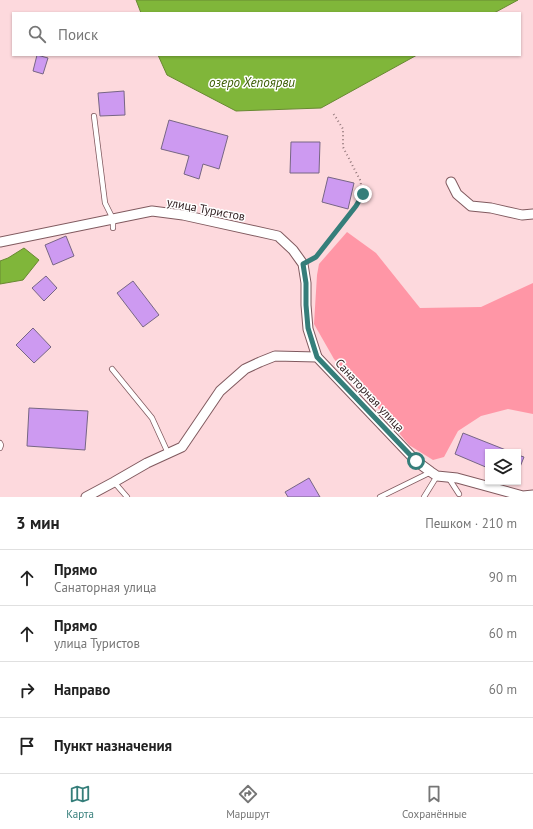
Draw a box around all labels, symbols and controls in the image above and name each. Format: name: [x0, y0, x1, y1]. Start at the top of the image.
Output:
search box: [12, 12, 521, 56]
icon: search: [26, 23, 48, 45]
text: Поиск: [58, 25, 98, 44]
water label: озеро Хепоярви: [209, 74, 295, 91]
route end: [354, 185, 372, 203]
street label: улица Туристов: [166, 194, 246, 224]
street label: Санаторная улица: [332, 355, 408, 435]
map controls: [485, 449, 521, 485]
button: layers: [485, 449, 521, 485]
route start: [407, 452, 425, 470]
text: 3 мин: [16, 512, 60, 534]
text: Пешком · 210 m: [425, 515, 517, 532]
text: Прямо: [54, 560, 97, 579]
icon: ahead: [16, 567, 38, 589]
text: 90 m: [489, 569, 517, 586]
text: Санаторная улица: [54, 579, 157, 596]
text: Прямо: [54, 616, 97, 635]
icon: ahead: [16, 623, 38, 645]
text: 60 m: [489, 625, 517, 642]
text: улица Туристов: [54, 635, 140, 652]
icon: right: [16, 679, 38, 701]
text: Направо: [54, 680, 110, 699]
text: 60 m: [489, 681, 517, 698]
icon: arrive: [16, 735, 38, 757]
text: Пункт назначения: [54, 736, 172, 755]
tab: Карта: [66, 783, 94, 821]
tab: Маршрут: [226, 783, 270, 821]
tab: Сохранённые: [402, 783, 467, 821]

